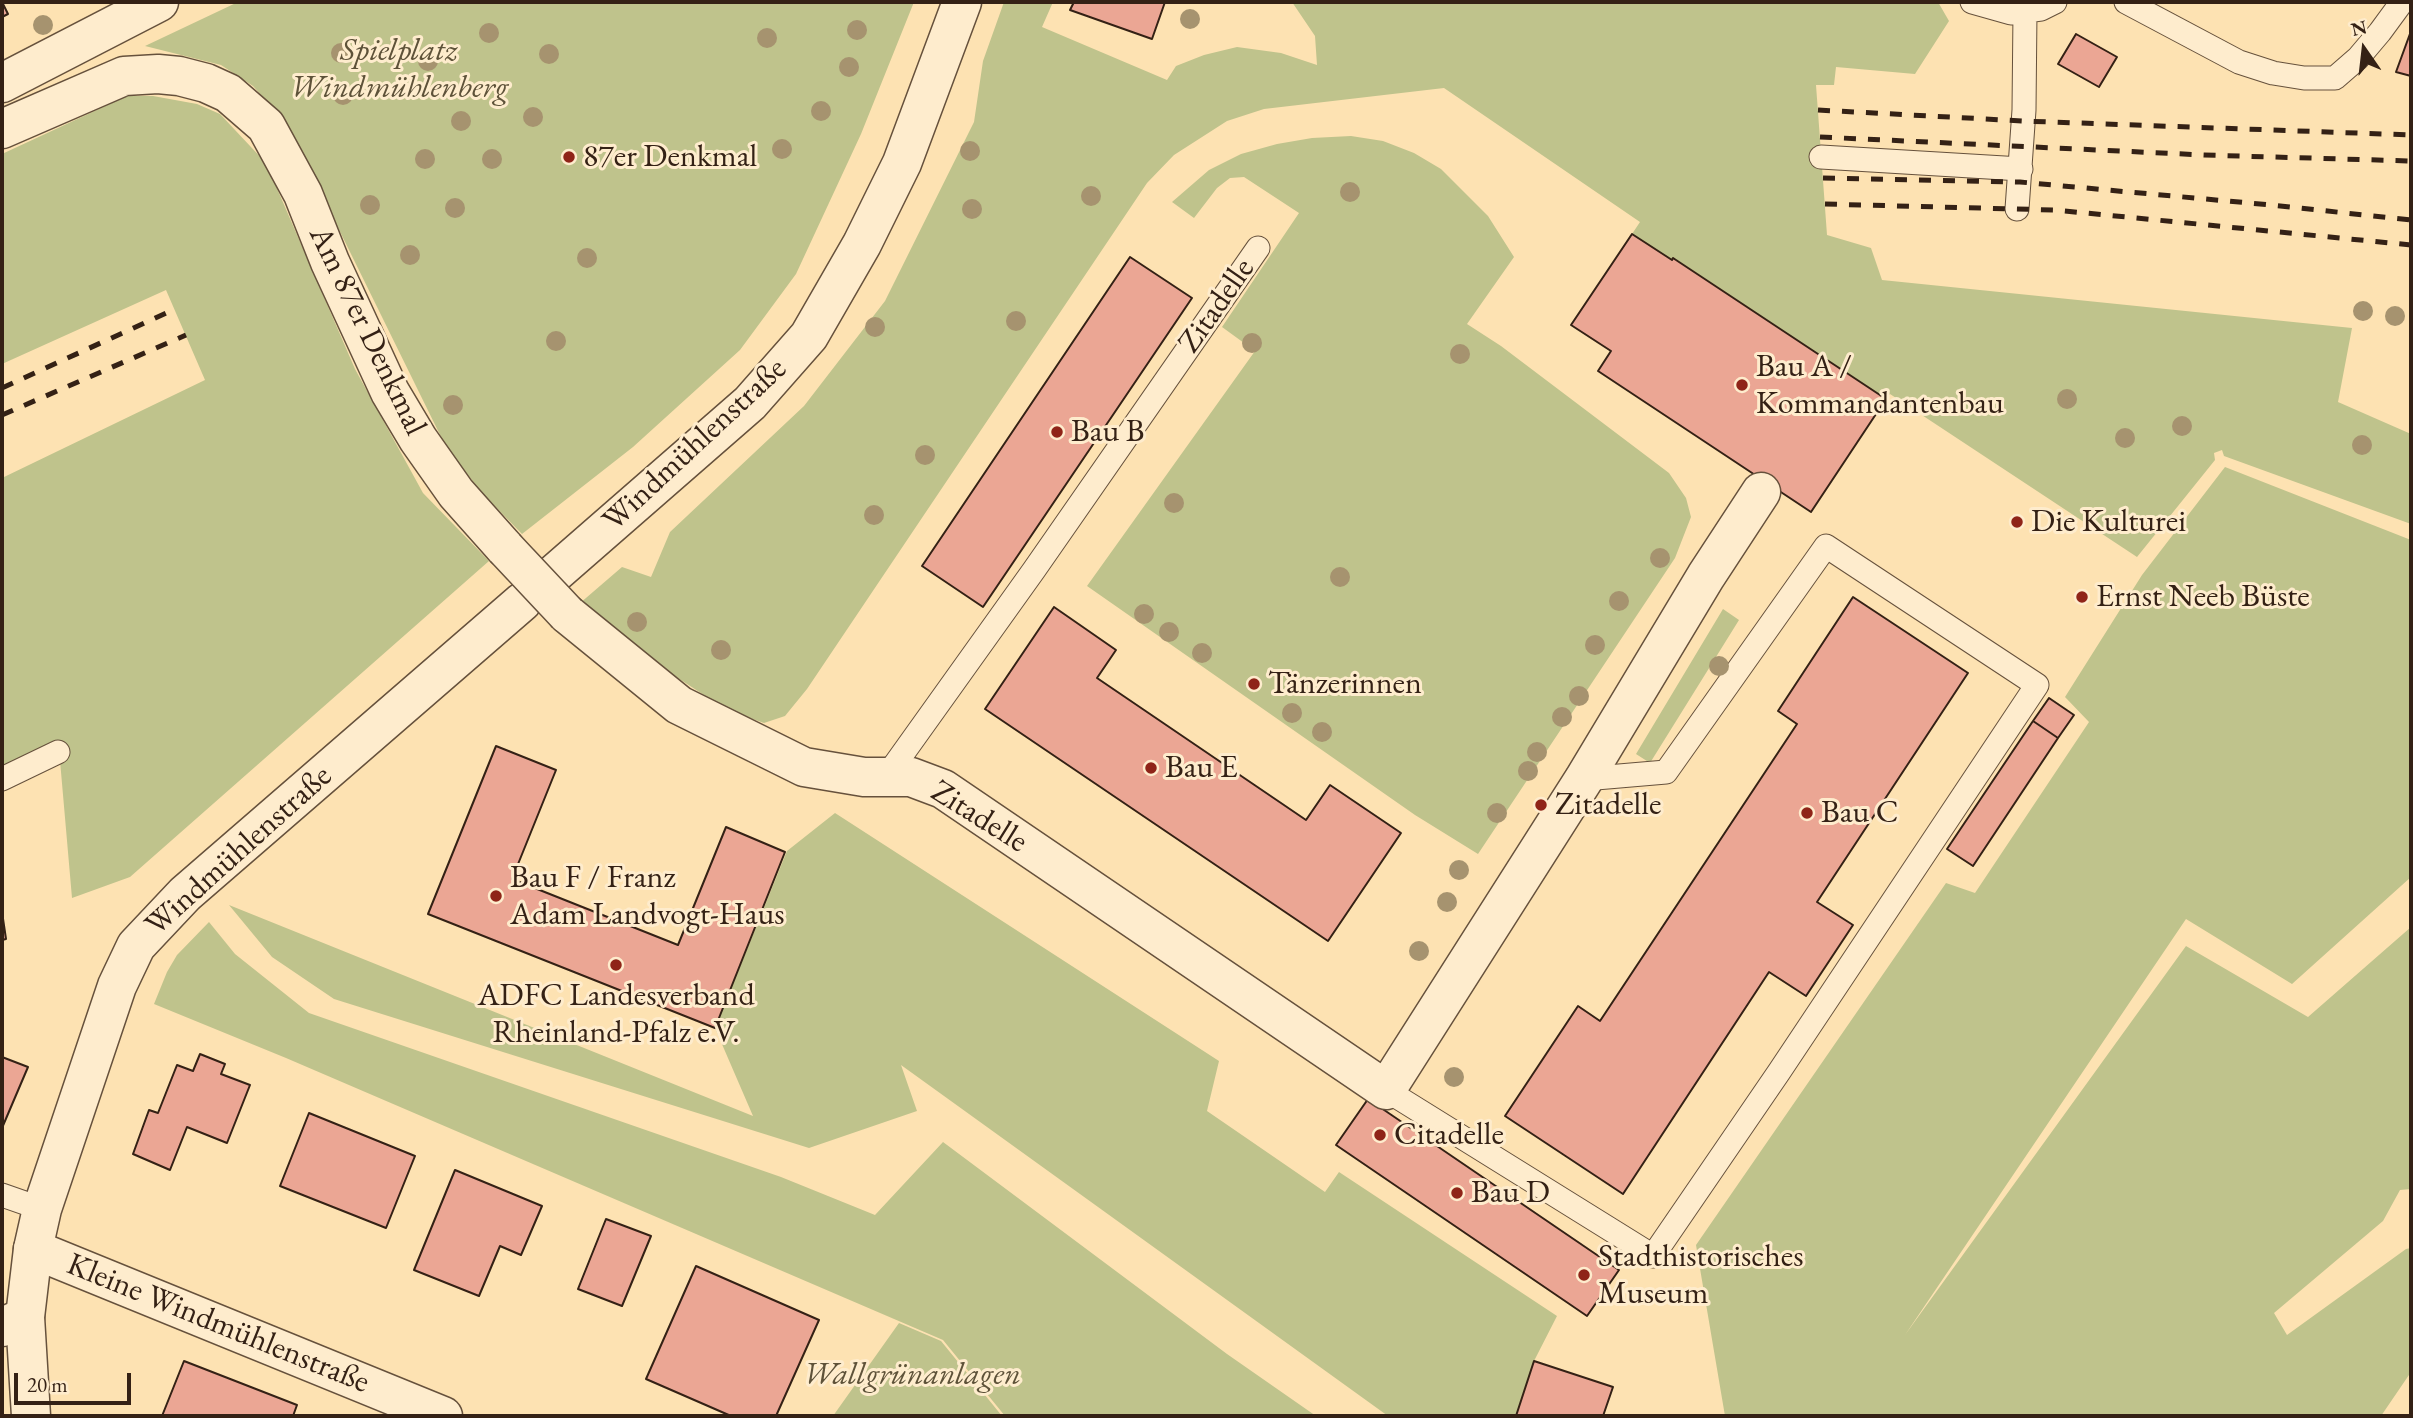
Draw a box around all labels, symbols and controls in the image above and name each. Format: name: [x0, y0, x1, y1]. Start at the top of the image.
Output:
north arrow: [2329, 14, 2399, 84]
text: N: [2348, 14, 2369, 42]
park label: Spielplatz Windmühlenberg: [290, 32, 508, 107]
place label: 87er Denkmal: [583, 138, 757, 176]
marker: 87er Denkmal: [561, 149, 577, 165]
street label: Am 87er Denkmal: [300, 220, 434, 442]
street label: Zitadelle: [1171, 251, 1263, 361]
place label: Bau A / Kommandantenbau: [1756, 348, 2004, 423]
street label: Windmühlenstraße: [595, 350, 795, 540]
marker: Bau A / Kommandantenbau: [1734, 377, 1750, 393]
place label: Bau B: [1071, 413, 1145, 451]
marker: Bau B: [1049, 424, 1065, 440]
place label: Die Kulturei: [2031, 503, 2186, 541]
marker: Die Kulturei: [2009, 514, 2025, 530]
place label: Ernst Neeb Büste: [2096, 578, 2310, 616]
marker: Ernst Neeb Büste: [2074, 589, 2090, 605]
place label: Tänzerinnen: [1268, 665, 1422, 703]
marker: Tänzerinnen: [1246, 676, 1262, 692]
place label: Bau E: [1165, 749, 1238, 787]
street label: Windmühlenstraße: [138, 757, 340, 945]
marker: Bau E: [1143, 760, 1159, 776]
street label: Zitadelle: [924, 773, 1034, 861]
place label: Zitadelle: [1555, 786, 1661, 824]
place label: Bau C: [1821, 794, 1899, 832]
marker: Zitadelle: [1533, 797, 1549, 813]
marker: Bau C: [1799, 805, 1815, 821]
place label: Bau F / Franz Adam Landvogt-Haus: [510, 859, 785, 934]
marker: Bau F / Franz Adam Landvogt-Haus: [488, 888, 504, 904]
marker: ADFC Landesverband Rheinland-Pfalz e.V.: [608, 957, 624, 973]
place label: ADFC Landesverband Rheinland-Pfalz e.V.: [477, 977, 755, 1052]
place label: Citadelle: [1394, 1116, 1504, 1154]
marker: Citadelle: [1372, 1127, 1388, 1143]
place label: Bau D: [1471, 1174, 1550, 1212]
marker: Bau D: [1449, 1185, 1465, 1201]
place label: Stadthistorisches Museum: [1598, 1238, 1804, 1313]
street label: Kleine Windmühlenstraße: [61, 1246, 375, 1402]
marker: Stadthistorisches Museum: [1576, 1267, 1592, 1283]
park label: Wallgrünanlagen: [803, 1356, 1021, 1394]
scale bar: [18, 1358, 135, 1402]
text: 20 m: [27, 1371, 68, 1398]

